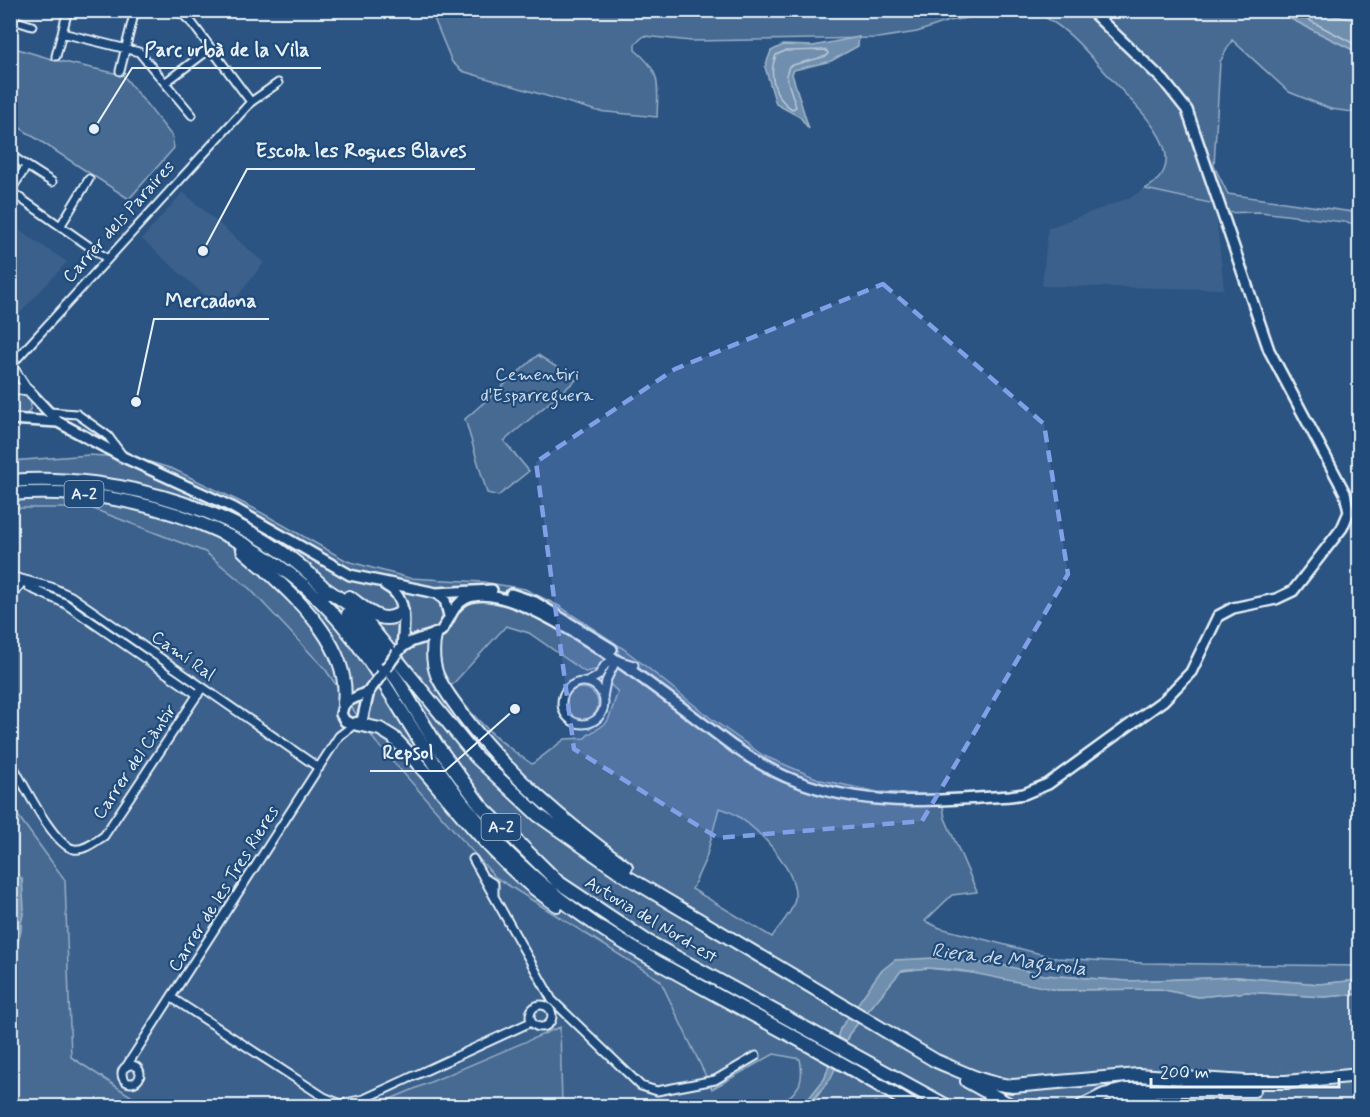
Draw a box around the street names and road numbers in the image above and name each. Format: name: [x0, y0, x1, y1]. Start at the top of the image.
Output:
street label: Carrer dels Paraires: [58, 156, 180, 288]
road number: A-2: [64, 481, 104, 507]
street label: Camí Ral: [146, 625, 220, 687]
street label: Carrer del Càntir: [87, 699, 183, 824]
street label: Carrer de les Tres Rieres: [163, 801, 285, 977]
road number: A-2: [482, 814, 520, 840]
street label: Autovia del Nord-est: [580, 871, 722, 969]

